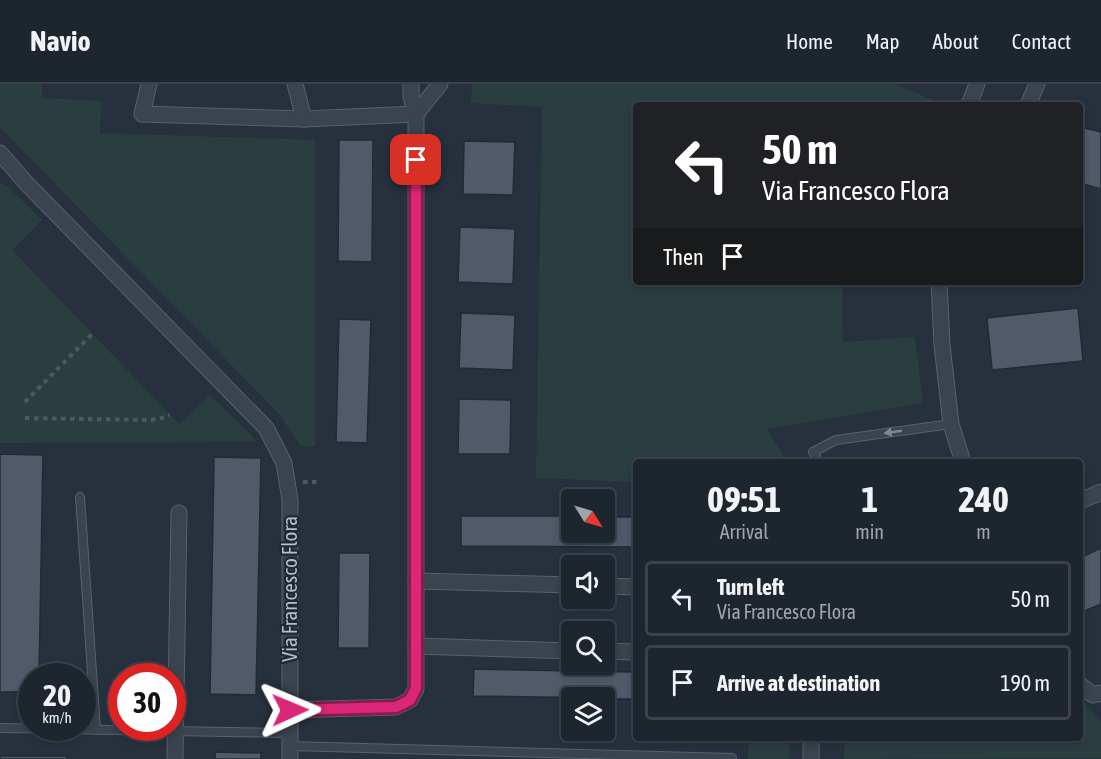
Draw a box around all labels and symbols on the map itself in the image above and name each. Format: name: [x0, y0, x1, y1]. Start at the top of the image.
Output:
pin: [390, 134, 441, 185]
one-way arrow: [883, 428, 902, 437]
north arrow: [561, 489, 615, 543]
street label: Via Francesco Flora: [277, 516, 301, 662]
speed limit sign: 30: [108, 663, 186, 741]
position arrow: [258, 678, 322, 742]

